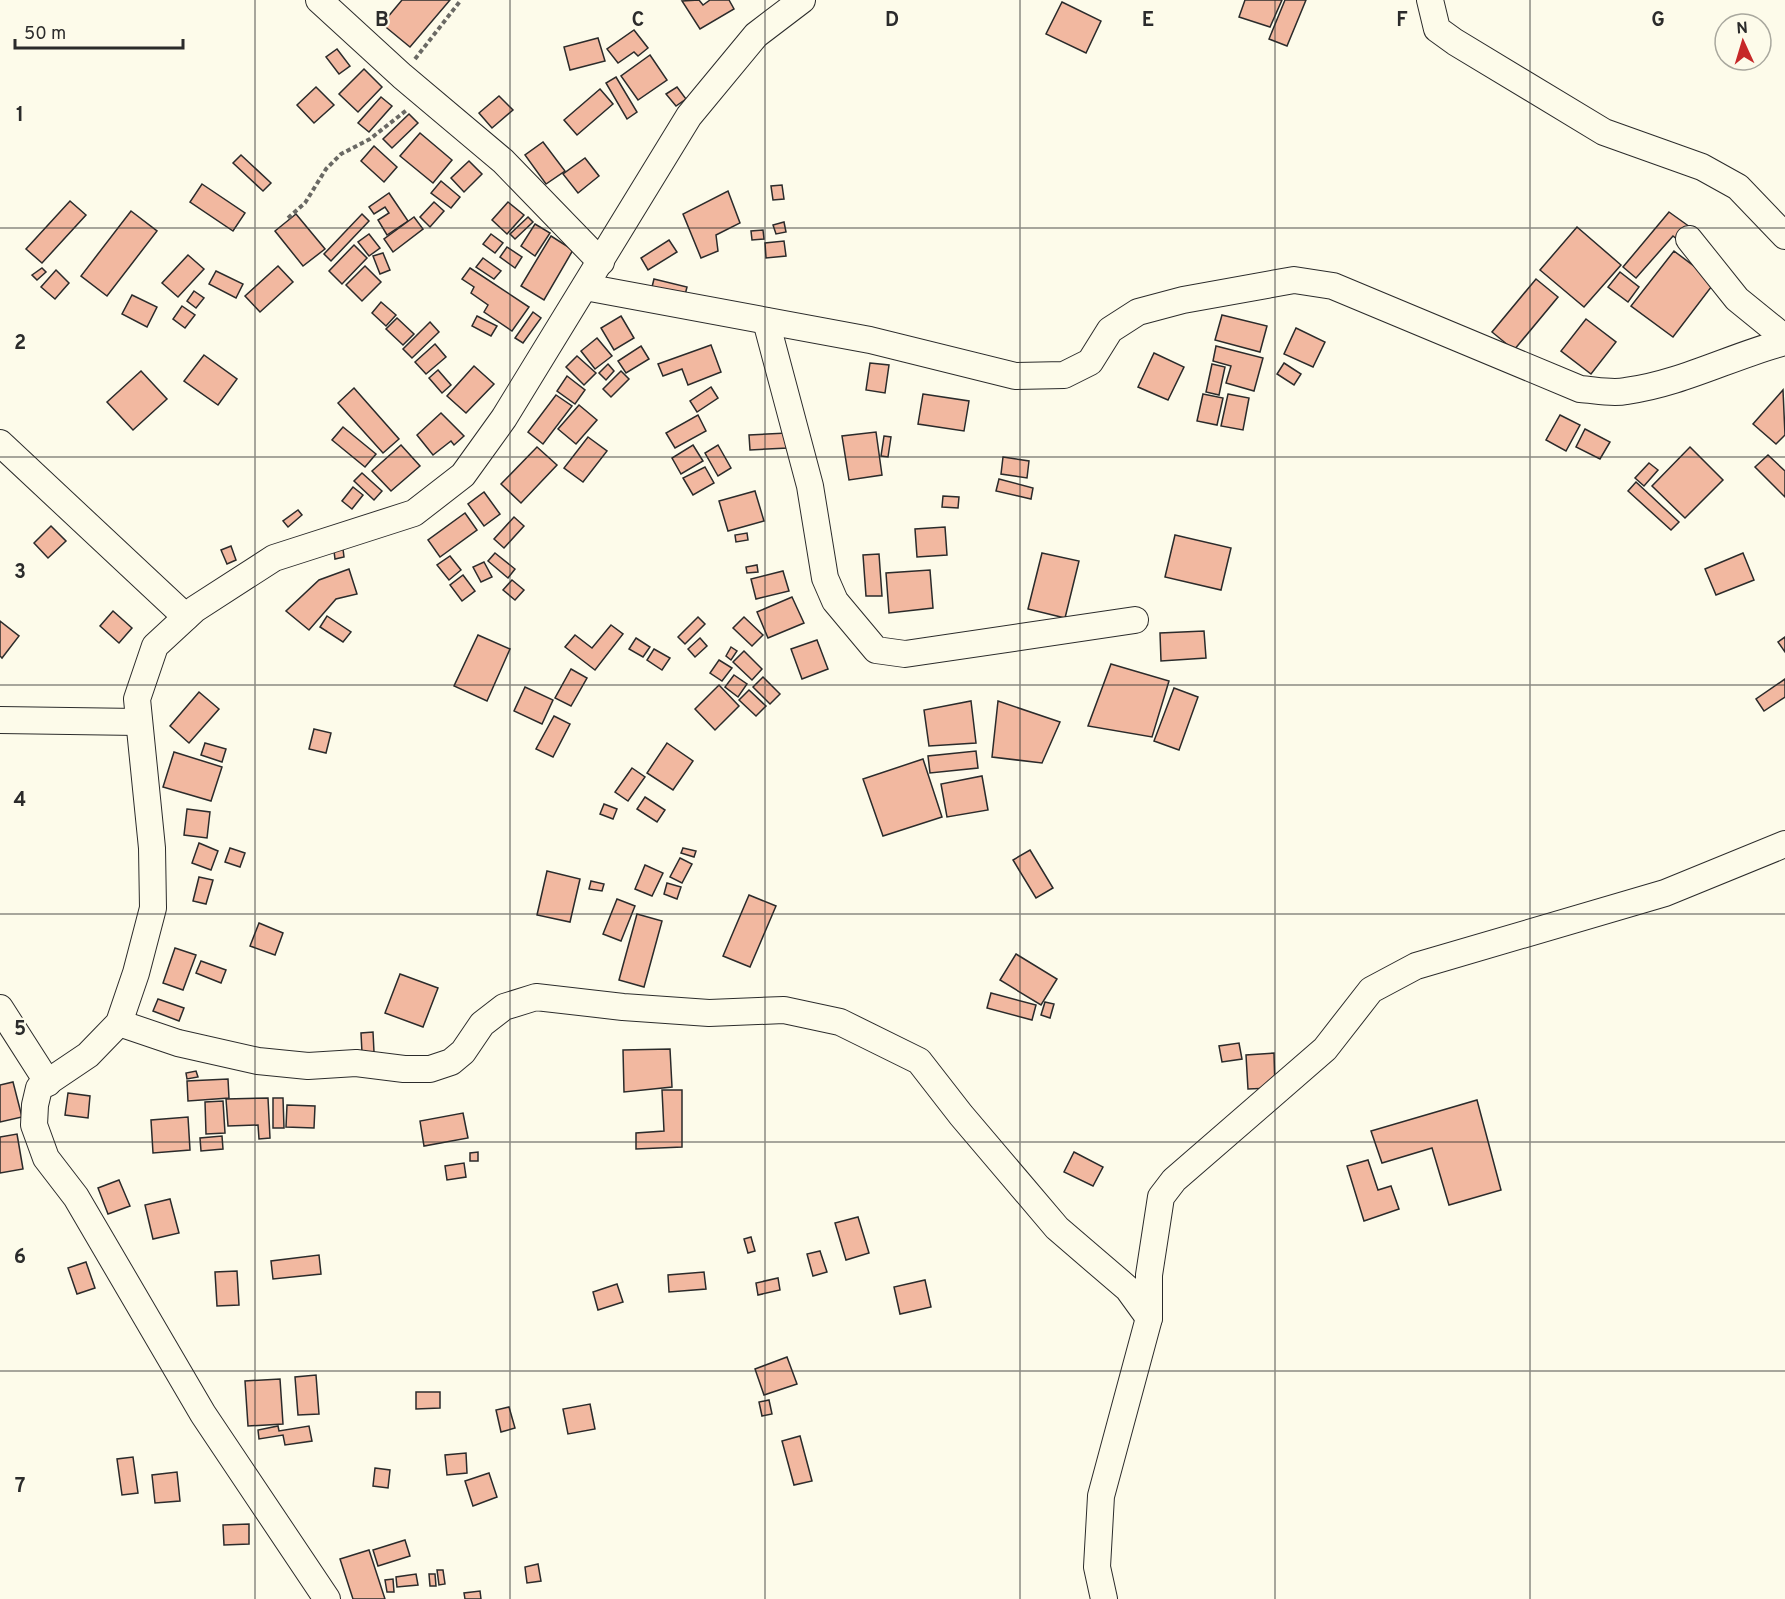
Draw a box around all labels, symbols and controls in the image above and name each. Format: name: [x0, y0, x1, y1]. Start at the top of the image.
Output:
text: B: [375, 8, 389, 34]
text: C: [632, 8, 644, 34]
text: D: [885, 8, 899, 34]
text: E: [1142, 8, 1154, 34]
text: F: [1396, 8, 1408, 34]
text: G: [1651, 8, 1665, 34]
scale bar: [15, 12, 183, 50]
north arrow: [1713, 12, 1773, 72]
text: N: [1736, 19, 1749, 39]
text: 50 m: [24, 23, 66, 46]
text: 1: [16, 103, 24, 129]
text: 2: [14, 331, 26, 357]
text: 3: [14, 560, 26, 586]
text: 4: [14, 788, 26, 814]
text: 5: [14, 1017, 26, 1043]
text: 6: [14, 1245, 26, 1271]
text: 7: [15, 1474, 25, 1500]

